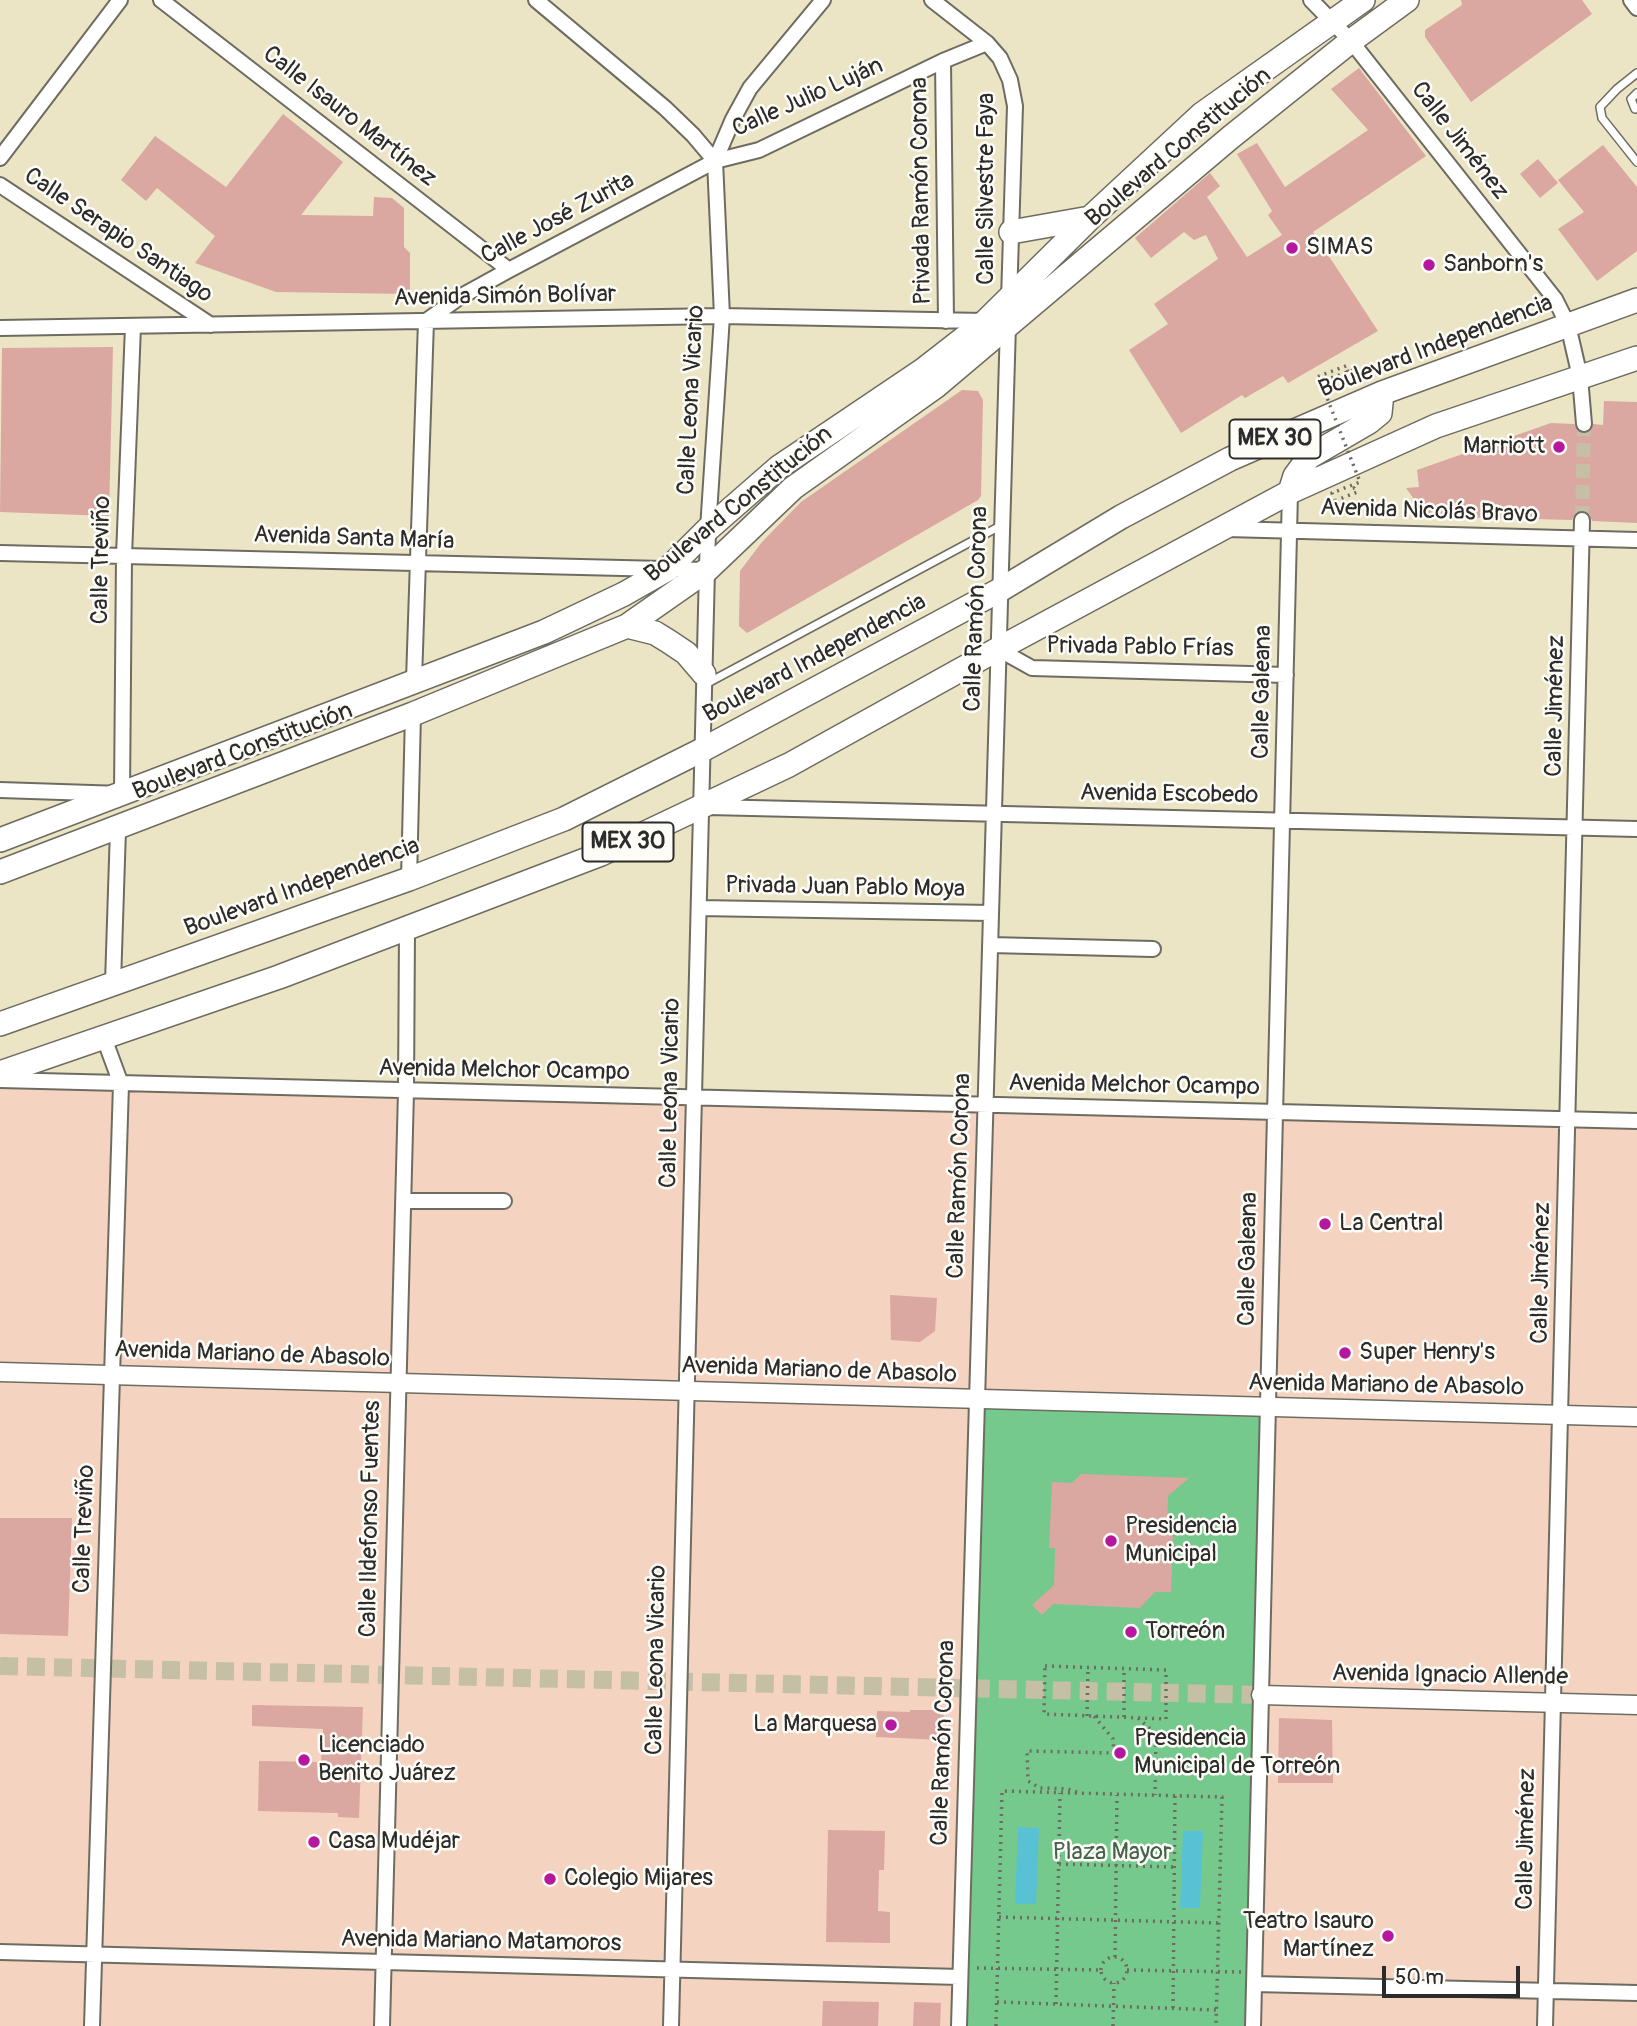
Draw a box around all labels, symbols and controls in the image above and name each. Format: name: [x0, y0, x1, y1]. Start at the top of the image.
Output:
street label: Calle Isauro Martínez: [257, 40, 441, 194]
street label: Calle Julio Luján: [728, 52, 888, 144]
street label: Boulevard Constitución: [1080, 62, 1278, 234]
street label: Calle Jiménez: [1404, 76, 1514, 206]
street label: Privada Ramón Corona: [906, 77, 938, 305]
street label: Calle Silvestre Faya: [973, 93, 1001, 285]
street label: Calle Serapio Santiago: [18, 162, 218, 310]
street label: Calle José Zurita: [476, 166, 640, 272]
place label: SIMAS: [1306, 234, 1374, 262]
marker: SIMAS: [1284, 240, 1300, 256]
place label: Sanborn's: [1443, 251, 1543, 279]
marker: Sanborn's: [1421, 257, 1437, 273]
street label: Avenida Simón Bolívar: [393, 281, 617, 313]
street label: Boulevard Independencia: [1315, 289, 1557, 405]
street label: Calle Leona Vicario: [673, 304, 711, 496]
street label: Boulevard Constitución: [639, 420, 839, 590]
road number: MEX 30: [1230, 420, 1320, 458]
place label: Marriott: [1463, 433, 1545, 461]
marker: Marriott: [1551, 439, 1567, 455]
street label: Avenida Nicolás Bravo: [1320, 494, 1538, 530]
street label: Calle Treviño: [86, 495, 118, 625]
street label: Calle Ramón Corona: [959, 506, 995, 712]
street label: Avenida Santa María: [253, 521, 455, 557]
street label: Boulevard Independencia: [699, 588, 931, 730]
street label: Calle Galeana: [1247, 625, 1279, 759]
street label: Privada Pablo Frías: [1046, 632, 1234, 664]
street label: Calle Jiménez: [1540, 635, 1572, 777]
street label: Boulevard Constitución: [129, 697, 357, 807]
street label: Avenida Escobedo: [1080, 779, 1258, 811]
road number: MEX 30: [582, 822, 674, 862]
street label: Boulevard Independencia: [181, 832, 423, 944]
street label: Privada Juan Pablo Moya: [725, 872, 965, 904]
street label: Calle Leona Vicario: [655, 998, 687, 1188]
street label: Avenida Melchor Ocampo: [378, 1054, 630, 1088]
street label: Avenida Melchor Ocampo: [1008, 1069, 1260, 1103]
street label: Calle Ramón Corona: [942, 1073, 978, 1279]
street label: Calle Galeana: [1233, 1192, 1265, 1326]
street label: Calle Jiménez: [1526, 1202, 1558, 1344]
place label: La Central: [1339, 1210, 1444, 1238]
marker: La Central: [1317, 1216, 1333, 1232]
street label: Avenida Mariano de Abasolo: [114, 1336, 390, 1374]
place label: Super Henry's: [1359, 1339, 1495, 1367]
marker: Super Henry's: [1337, 1345, 1353, 1361]
street label: Avenida Mariano de Abasolo: [681, 1352, 957, 1390]
street label: Avenida Mariano de Abasolo: [1248, 1369, 1524, 1403]
street label: Calle Ildefonso Fuentes: [355, 1400, 387, 1638]
street label: Calle Treviño: [68, 1464, 102, 1594]
place label: Presidencia Municipal: [1125, 1513, 1237, 1569]
marker: Presidencia Municipal: [1103, 1533, 1119, 1549]
street label: Calle Leona Vicario: [641, 1565, 673, 1755]
place label: Torreón: [1145, 1618, 1225, 1646]
marker: Torreón: [1123, 1624, 1139, 1640]
street label: Calle Ramón Corona: [926, 1640, 962, 1846]
street label: Avenida Ignacio Allende: [1332, 1660, 1568, 1692]
place label: La Marquesa: [753, 1711, 877, 1739]
marker: La Marquesa: [883, 1717, 899, 1733]
place label: Presidencia Municipal de Torreón: [1134, 1725, 1340, 1781]
place label: Licenciado Benito Juárez: [318, 1732, 456, 1788]
marker: Presidencia Municipal de Torreón: [1112, 1745, 1128, 1761]
marker: Licenciado Benito Juárez: [296, 1752, 312, 1768]
street label: Calle Jiménez: [1511, 1768, 1543, 1910]
place label: Casa Mudéjar: [328, 1828, 460, 1856]
marker: Casa Mudéjar: [306, 1834, 322, 1850]
park label: Plaza Mayor: [1052, 1839, 1172, 1867]
place label: Colegio Mijares: [564, 1865, 713, 1893]
marker: Colegio Mijares: [542, 1871, 558, 1887]
place label: Teatro Isauro Martínez: [1243, 1908, 1374, 1964]
street label: Avenida Mariano Matamoros: [340, 1925, 622, 1959]
marker: Teatro Isauro Martínez: [1380, 1928, 1396, 1944]
scale bar: [1385, 1952, 1523, 1996]
text: 50 m: [1395, 1964, 1444, 1991]

